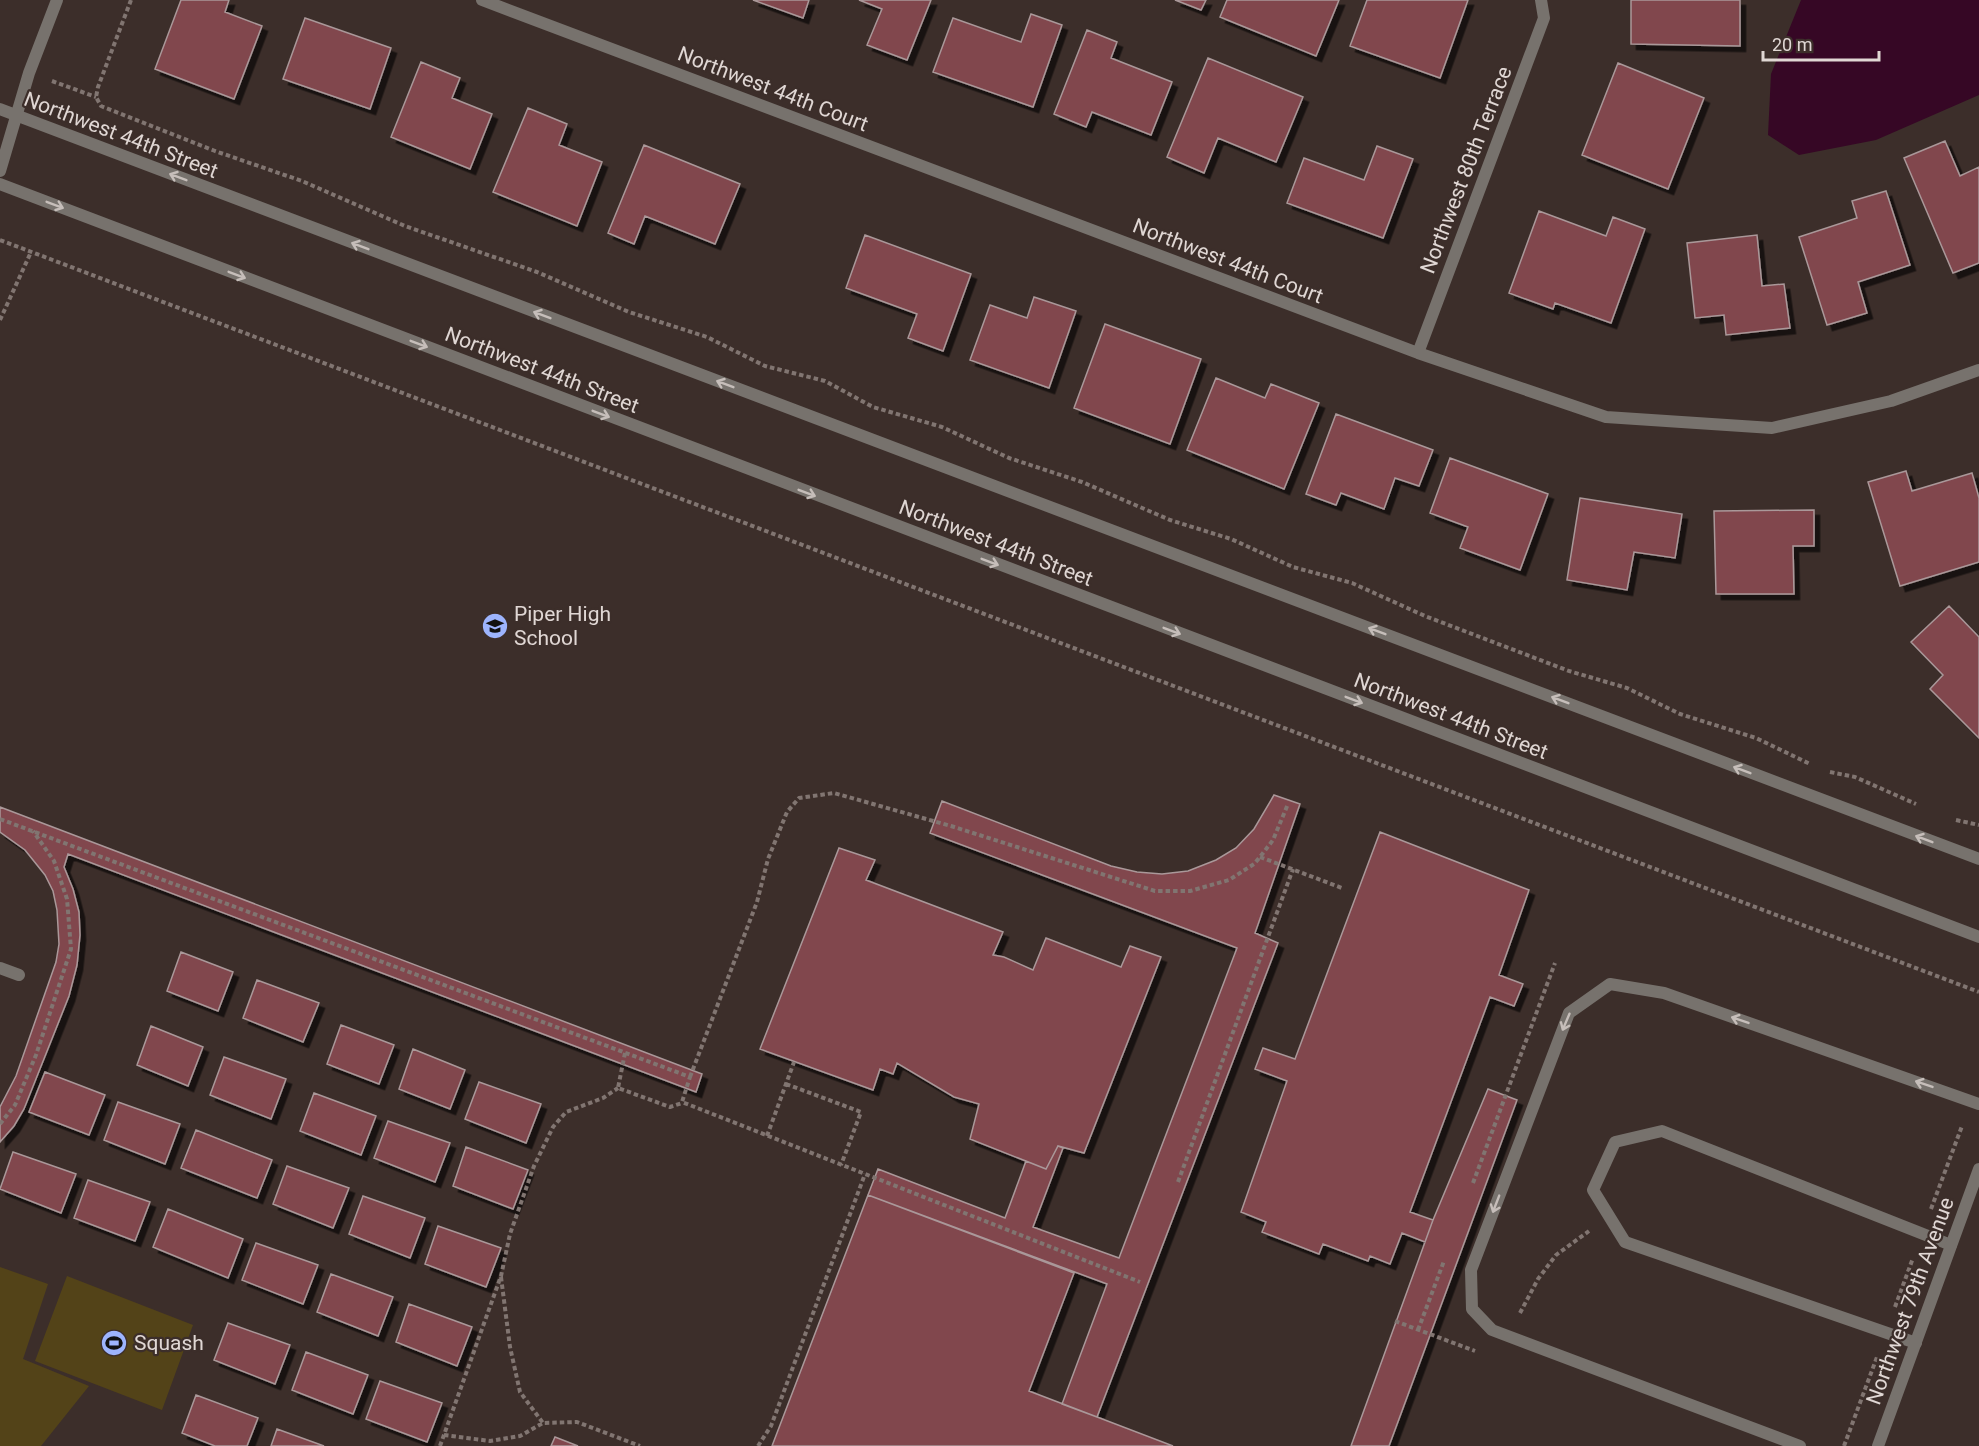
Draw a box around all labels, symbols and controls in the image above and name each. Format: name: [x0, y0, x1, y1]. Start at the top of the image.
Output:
scale bar: [1763, 24, 1878, 62]
text: 20 m: [1772, 34, 1812, 55]
street label: Northwest 44th Court: [674, 42, 872, 136]
street label: Northwest 80th Terrace: [1415, 63, 1517, 277]
street label: Northwest 44th Street: [21, 87, 221, 183]
one-way arrow: [169, 171, 188, 182]
one-way arrow: [45, 200, 63, 211]
street label: Northwest 44th Court: [1129, 214, 1327, 308]
one-way arrow: [351, 240, 370, 251]
one-way arrow: [227, 270, 246, 281]
one-way arrow: [534, 309, 552, 320]
street label: Northwest 44th Street: [442, 322, 642, 418]
one-way arrow: [409, 340, 428, 351]
one-way arrow: [716, 378, 735, 389]
one-way arrow: [591, 409, 610, 420]
one-way arrow: [798, 488, 816, 499]
street label: Northwest 44th Street: [896, 495, 1096, 591]
one-way arrow: [980, 557, 999, 568]
place label: Piper High School: [514, 602, 611, 650]
school or university icon: Piper High School: [480, 611, 510, 641]
one-way arrow: [1368, 625, 1387, 636]
one-way arrow: [1162, 626, 1181, 637]
street label: Northwest 44th Street: [1351, 668, 1551, 764]
one-way arrow: [1551, 694, 1569, 705]
one-way arrow: [1345, 695, 1363, 706]
one-way arrow: [1733, 763, 1752, 774]
one-way arrow: [1915, 832, 1934, 843]
one-way arrow: [1560, 1013, 1571, 1031]
one-way arrow: [1731, 1013, 1750, 1024]
one-way arrow: [1915, 1078, 1934, 1089]
street label: Northwest 79th Avenue: [1861, 1194, 1959, 1408]
one-way arrow: [1490, 1195, 1501, 1213]
sports icon: Squash: [99, 1328, 129, 1358]
place label: Squash: [134, 1331, 204, 1355]

